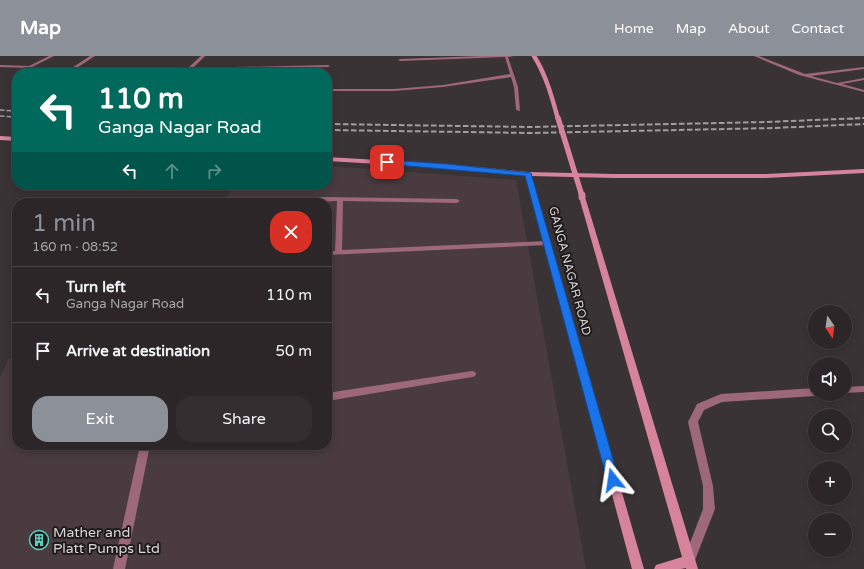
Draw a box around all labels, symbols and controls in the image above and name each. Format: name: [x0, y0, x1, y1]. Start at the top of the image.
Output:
text: Map: [20, 17, 61, 39]
text: Home: [614, 20, 654, 37]
text: Map: [676, 20, 706, 37]
text: About: [728, 20, 770, 37]
text: Contact: [792, 20, 844, 37]
text: 110 m: [98, 82, 184, 116]
icon: left: [32, 84, 84, 136]
text: Ganga Nagar Road: [98, 116, 262, 138]
pin: [370, 145, 404, 179]
icon: arrive: [376, 151, 398, 173]
icon: left: [119, 160, 141, 182]
icon: ahead: [161, 160, 183, 182]
icon: right: [203, 160, 225, 182]
street label: GANGA NAGAR ROAD: [546, 205, 594, 337]
text: 1 min: [32, 209, 96, 238]
button: close: [270, 211, 312, 253]
text: 160 m · 08:52: [32, 239, 118, 255]
text: Turn left: [66, 278, 126, 296]
icon: left: [32, 284, 54, 306]
text: 110 m: [266, 286, 312, 304]
text: Ganga Nagar Road: [66, 296, 184, 312]
north arrow: [808, 305, 852, 349]
map controls: [808, 305, 852, 557]
icon: arrive: [32, 340, 54, 362]
text: Arrive at destination: [66, 342, 210, 360]
text: 50 m: [275, 342, 312, 360]
button: sound: [808, 357, 852, 401]
button: Exit: [32, 396, 168, 442]
button: Share: [176, 396, 312, 442]
button: search: [808, 409, 852, 453]
position arrow: [592, 459, 634, 501]
button: +: [808, 461, 852, 505]
button: −: [808, 513, 852, 557]
place label: Mather and Platt Pumps Ltd: [53, 524, 160, 557]
building icon: Mather and Platt Pumps Ltd: [28, 529, 50, 551]

